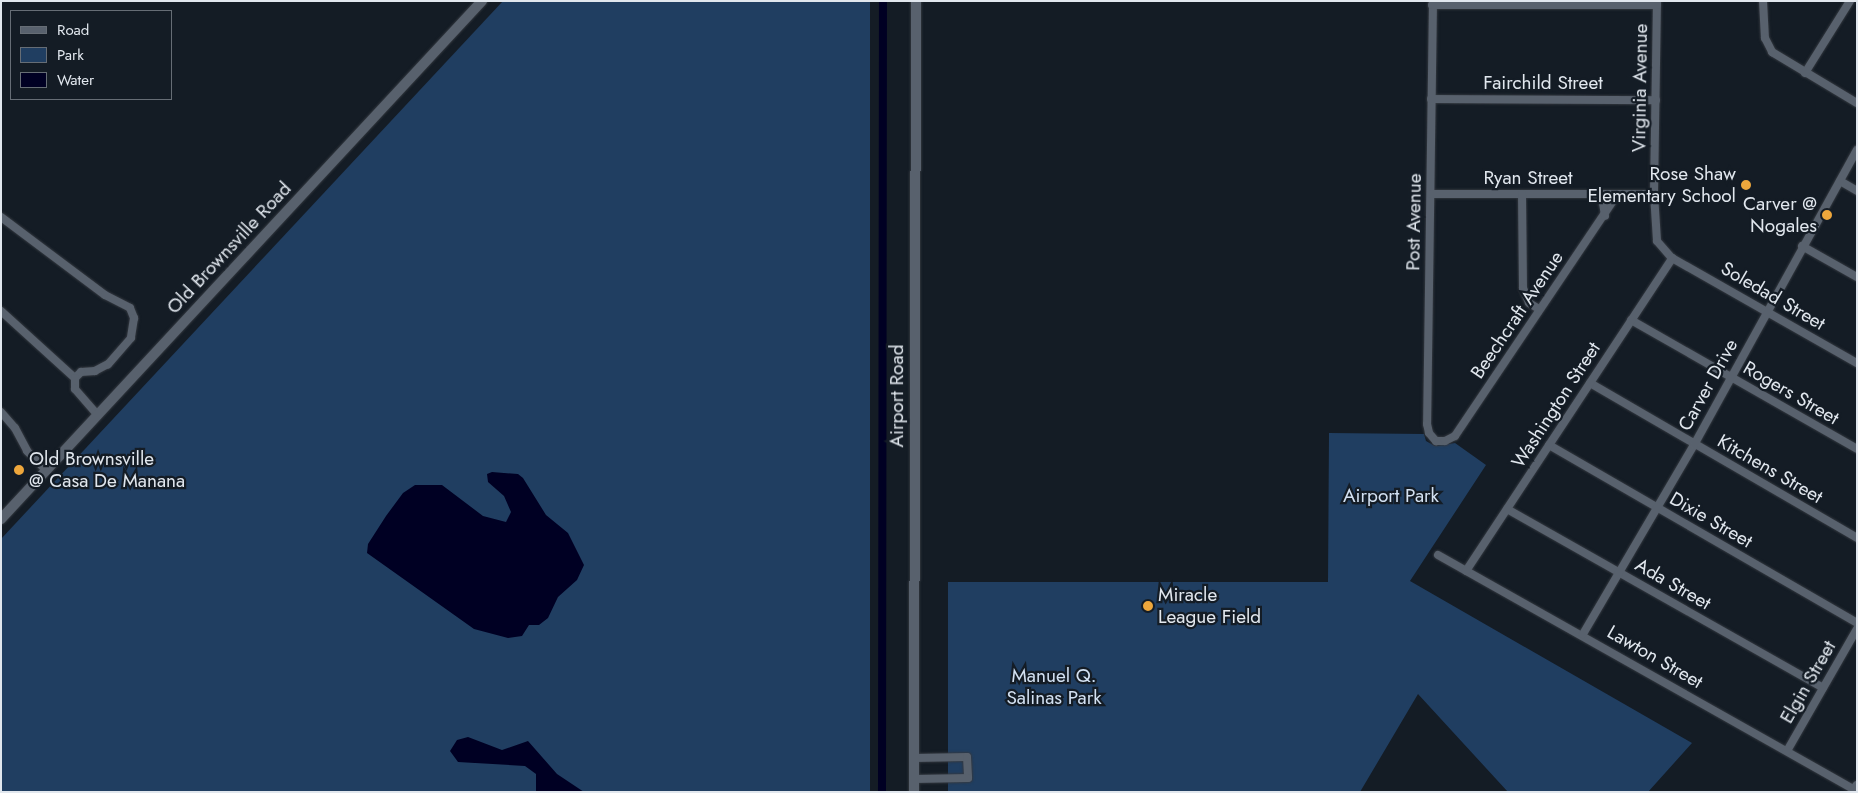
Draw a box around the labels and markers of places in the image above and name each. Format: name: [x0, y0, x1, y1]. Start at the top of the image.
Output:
place label: Rose Shaw Elementary School: [1587, 163, 1736, 207]
marker: Rose Shaw Elementary School: [1740, 179, 1752, 191]
place label: Carver @ Nogales: [1743, 193, 1817, 237]
marker: Carver @ Nogales: [1821, 209, 1833, 221]
place label: Old Brownsville @ Casa De Manana: [29, 448, 185, 492]
marker: Old Brownsville @ Casa De Manana: [13, 464, 25, 476]
place label: Miracle League Field: [1158, 584, 1261, 628]
marker: Miracle League Field: [1142, 600, 1154, 612]

